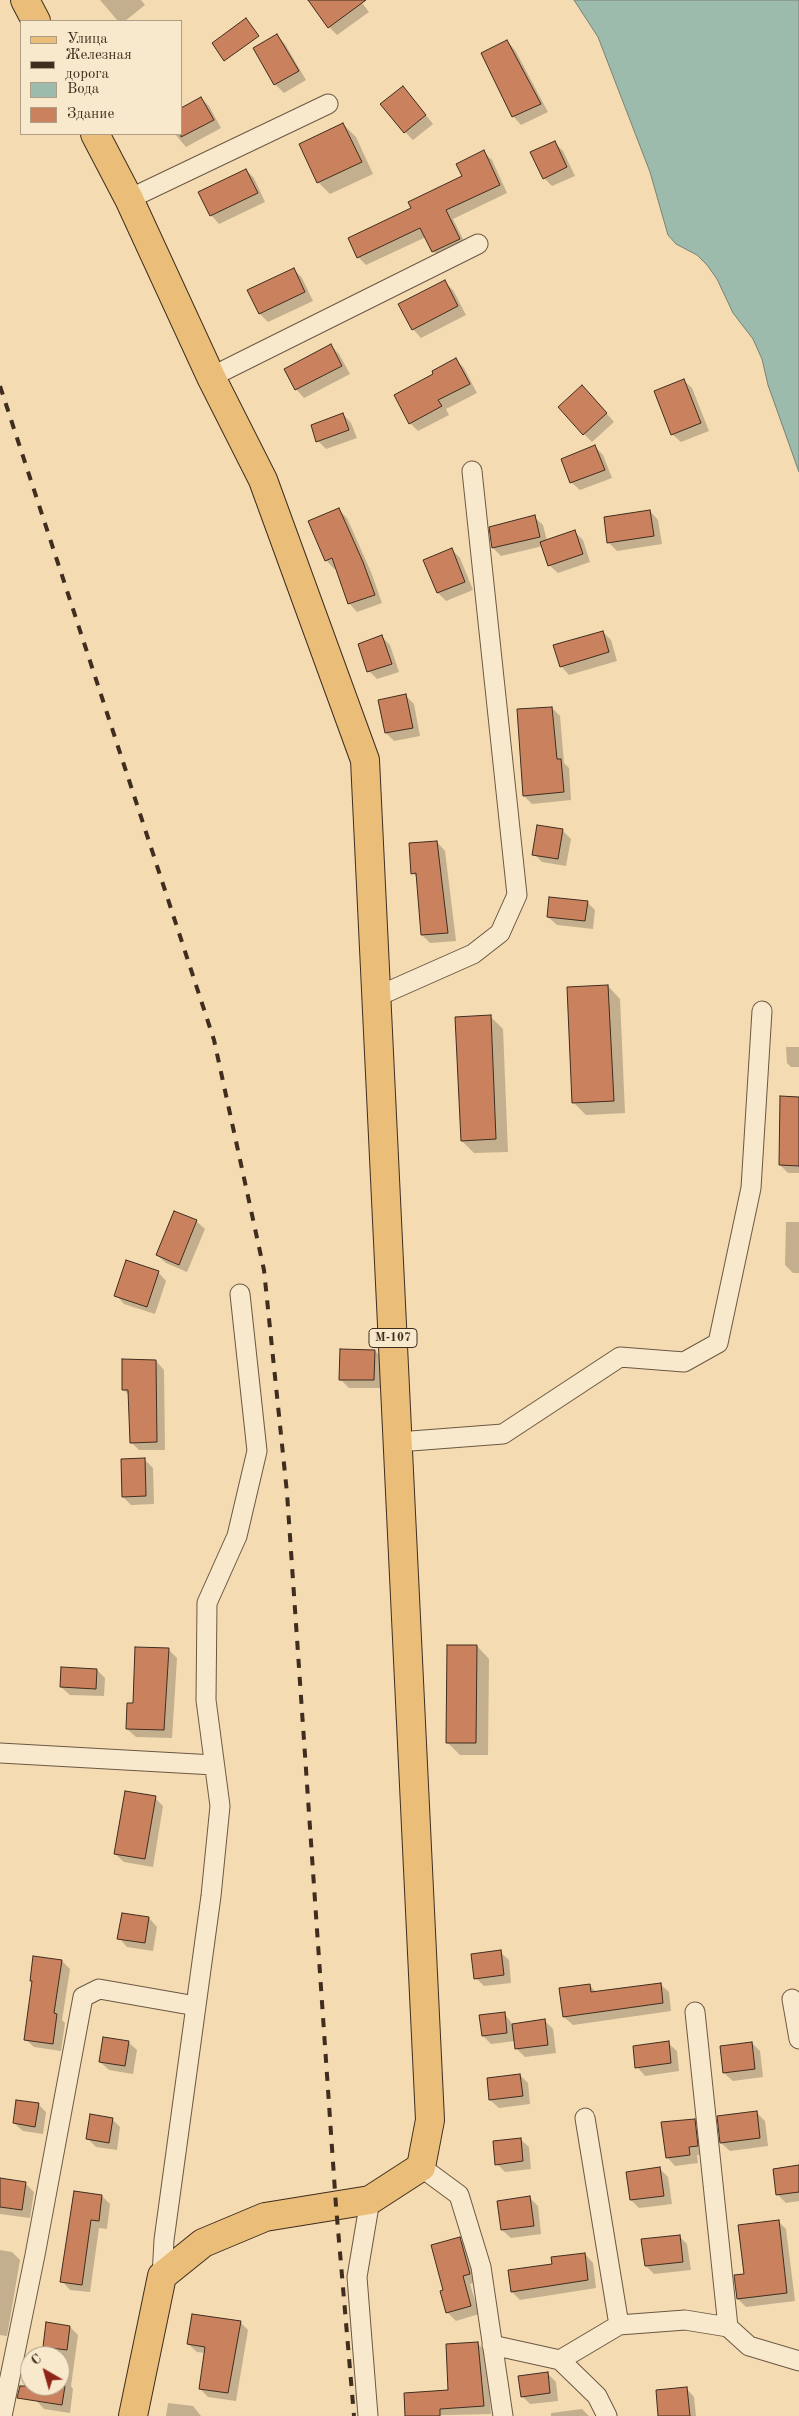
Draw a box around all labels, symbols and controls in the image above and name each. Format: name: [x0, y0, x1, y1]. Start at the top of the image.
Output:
legend: [20, 20, 182, 135]
text: Улица: [67, 32, 108, 47]
text: Железная дорога: [65, 48, 132, 82]
text: Вода: [67, 82, 99, 97]
text: Здание: [67, 107, 114, 122]
road number: М-107: [369, 1329, 417, 1348]
north arrow: [20, 2346, 70, 2396]
text: С: [28, 2352, 44, 2368]

